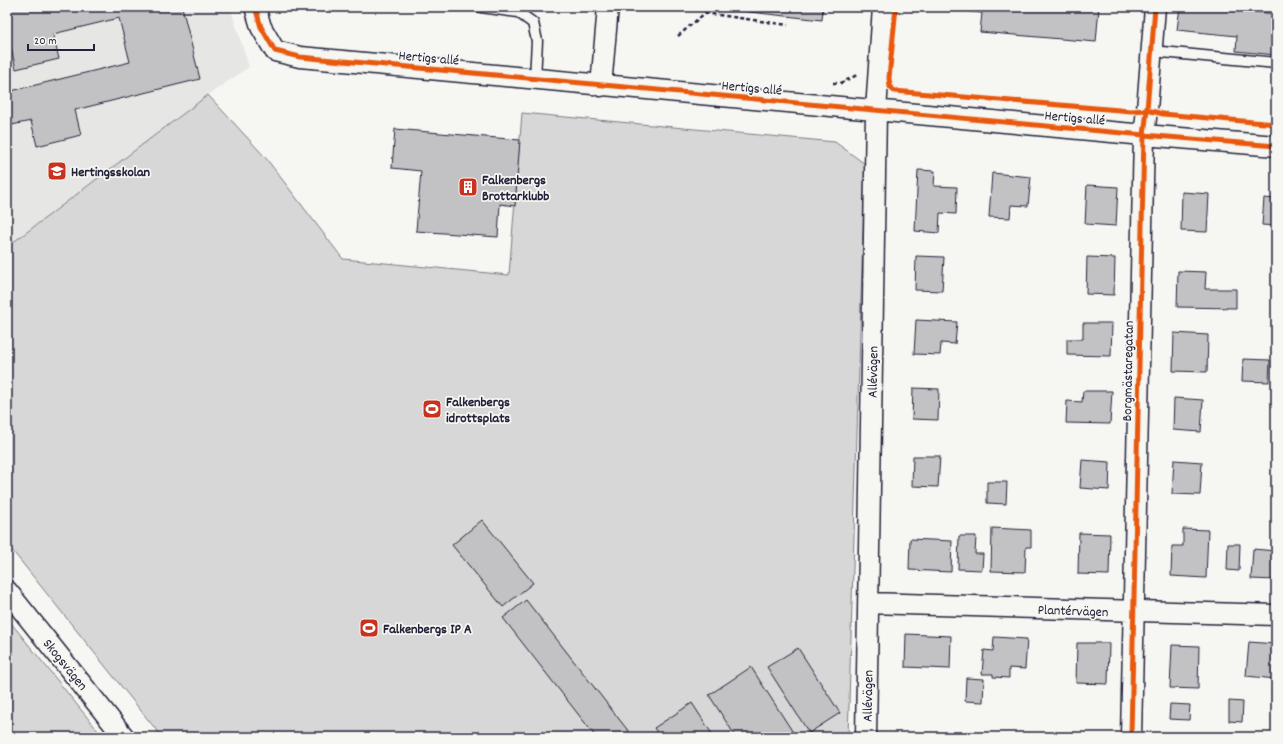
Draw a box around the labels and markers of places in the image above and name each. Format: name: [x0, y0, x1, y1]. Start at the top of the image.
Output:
school or university icon: Hertingsskolan: [46, 160, 68, 182]
place label: Hertingsskolan: [71, 163, 151, 183]
place label: Falkenbergs Brottarklubb: [482, 171, 549, 207]
building icon: Falkenbergs Brottarklubb: [457, 176, 479, 198]
place label: Falkenbergs idrottsplats: [446, 393, 510, 429]
sports icon: Falkenbergs idrottsplats: [421, 398, 443, 420]
sports icon: Falkenbergs IP A: [358, 617, 380, 639]
place label: Falkenbergs IP A: [383, 620, 472, 640]

